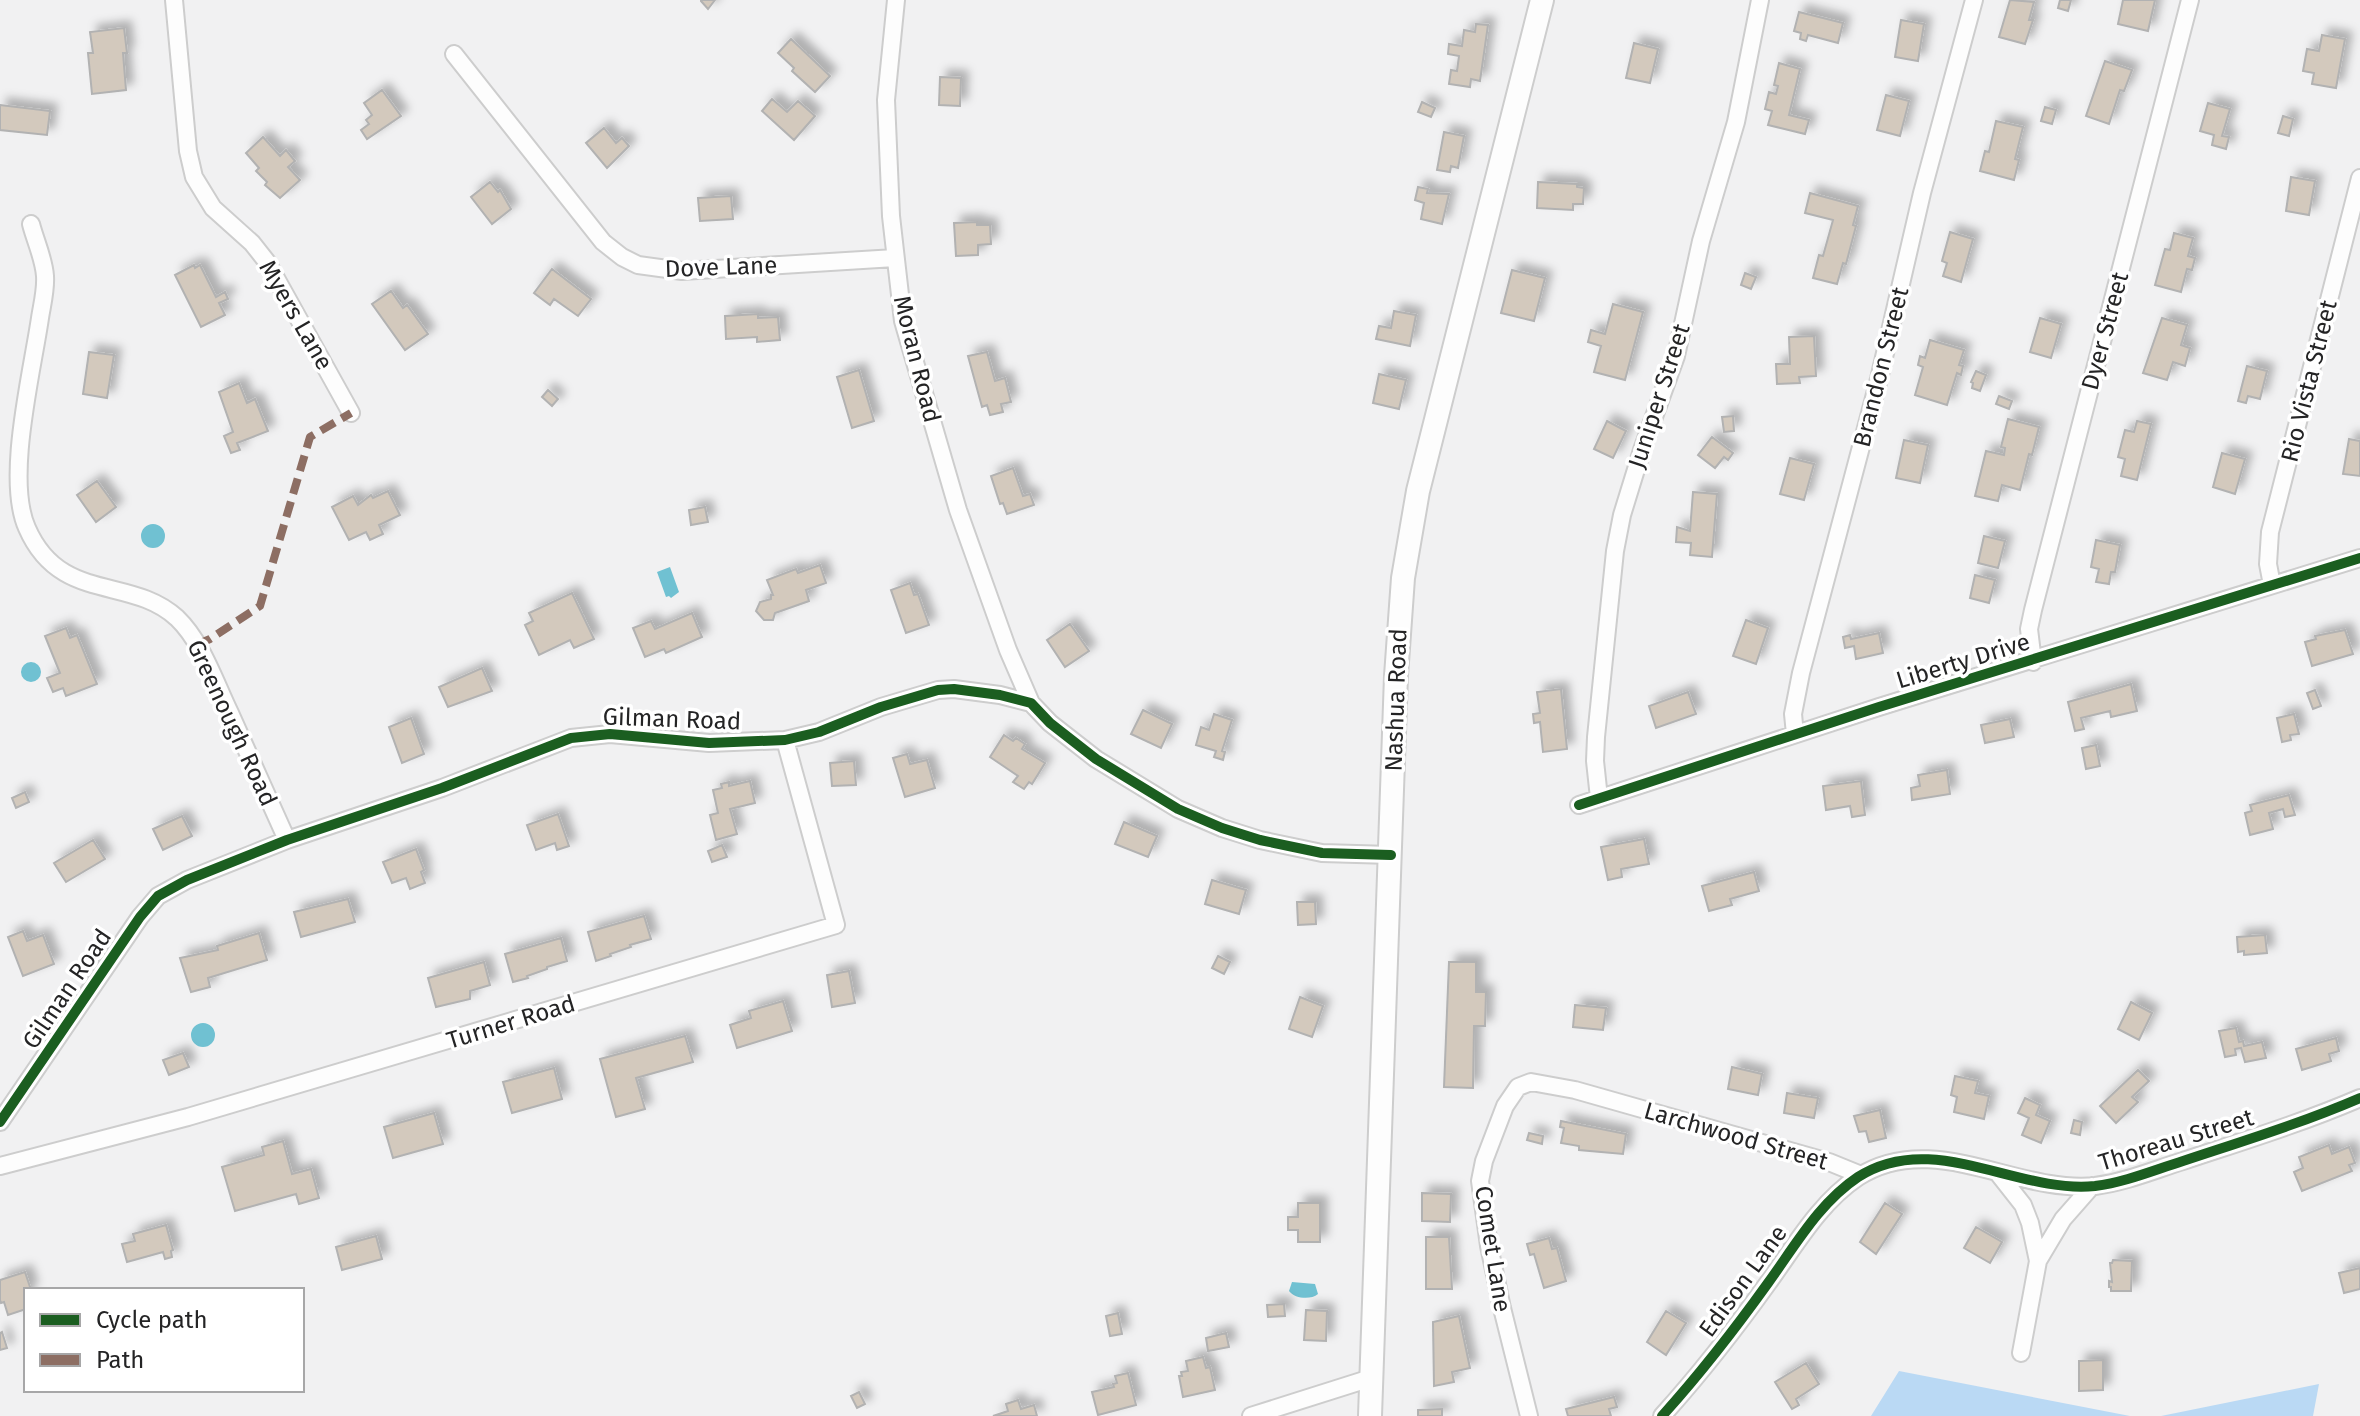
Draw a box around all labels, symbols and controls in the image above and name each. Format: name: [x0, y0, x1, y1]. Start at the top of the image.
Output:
street label: Dove Lane: [664, 251, 778, 283]
street label: Myers Lane: [253, 255, 339, 375]
street label: Dyer Street: [2076, 269, 2134, 393]
street label: Brandon Street: [1848, 284, 1915, 450]
street label: Moran Road: [888, 293, 946, 425]
street label: Rio Vista Street: [2275, 297, 2343, 465]
street label: Juniper Street: [1622, 320, 1696, 472]
street label: Liberty Drive: [1893, 627, 2033, 695]
street label: Nashua Road: [1380, 628, 1412, 772]
street label: Greenough Road: [181, 635, 283, 811]
street label: Gilman Road: [602, 703, 742, 735]
street label: Gilman Road: [17, 924, 117, 1054]
street label: Turner Road: [443, 989, 579, 1055]
street label: Larchwood Street: [1641, 1096, 1831, 1176]
street label: Thoreau Street: [2095, 1103, 2257, 1177]
street label: Comet Lane: [1469, 1184, 1517, 1314]
street label: Edison Lane: [1693, 1220, 1793, 1342]
legend: [24, 1288, 304, 1392]
text: Cycle path: [96, 1306, 208, 1334]
text: Path: [96, 1346, 144, 1374]

